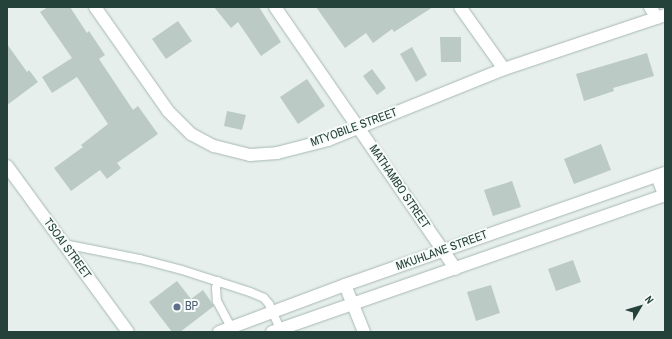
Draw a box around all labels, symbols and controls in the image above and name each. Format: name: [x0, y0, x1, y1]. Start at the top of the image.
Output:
street label: MTYOBILE STREET: [309, 106, 399, 150]
street label: MATHAMBO STREET: [366, 142, 432, 232]
street label: TSOAI STREET: [40, 216, 94, 282]
street label: MKUHLANE STREET: [394, 228, 490, 274]
north arrow: [620, 287, 660, 327]
text: N: [642, 293, 657, 306]
place label: BP: [185, 300, 198, 314]
marker: BP: [172, 302, 182, 312]

